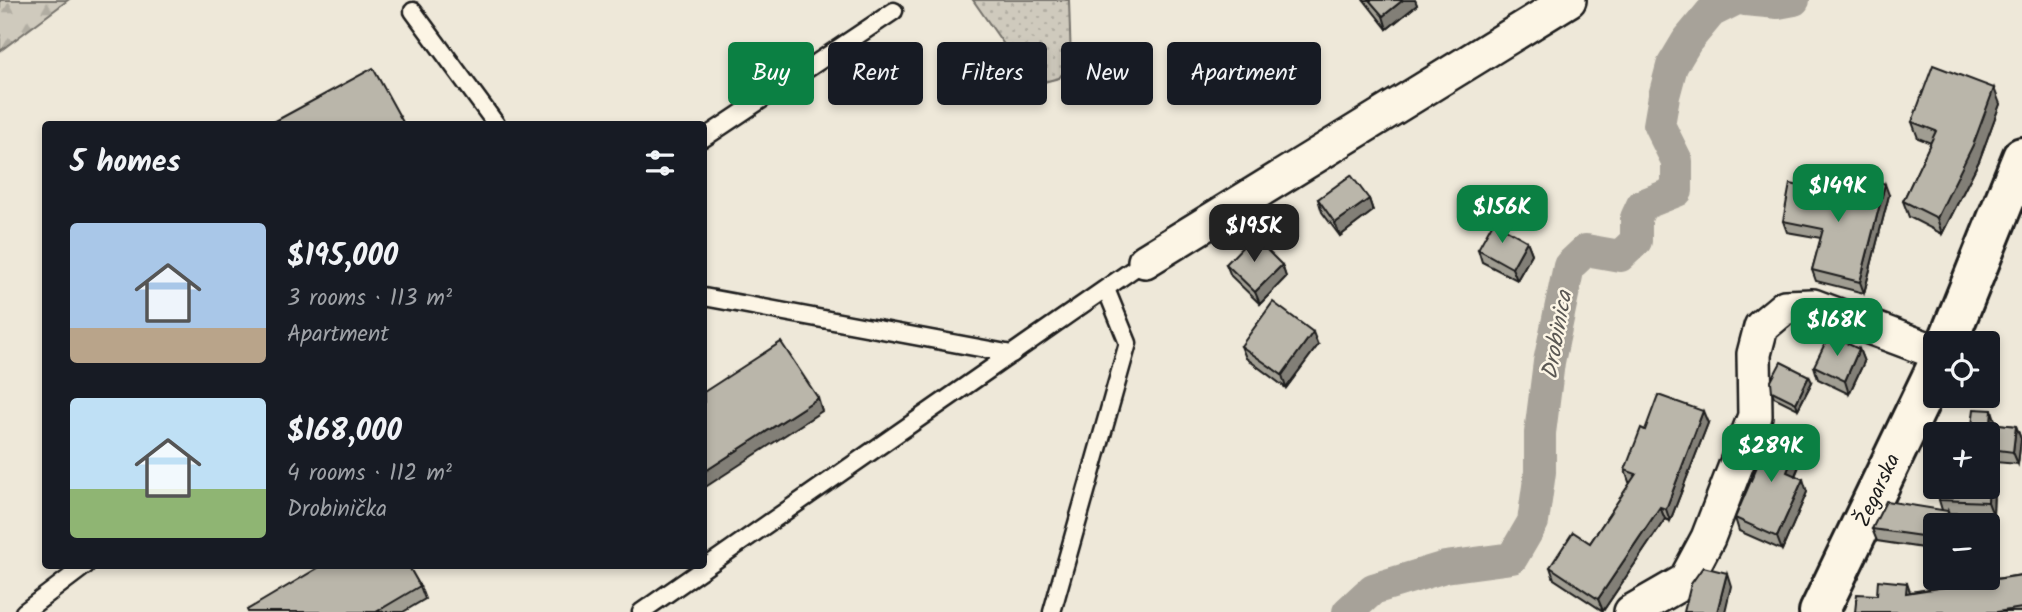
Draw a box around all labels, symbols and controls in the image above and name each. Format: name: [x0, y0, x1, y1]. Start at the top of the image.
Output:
chip: Buy: [728, 42, 814, 105]
chip: Rent: [828, 42, 923, 105]
chip: Filters: [937, 42, 1047, 105]
chip: New: [1061, 42, 1153, 105]
chip: Apartment: [1167, 42, 1321, 105]
text: 5 homes: [70, 139, 181, 187]
icon: filters: [641, 144, 679, 182]
pin: $149K: [1789, 164, 1887, 224]
text: $149K: [1809, 169, 1867, 205]
pin: $156K: [1453, 186, 1551, 245]
text: $156K: [1473, 190, 1531, 226]
pin: $195K: [1205, 204, 1303, 264]
text: $195K: [1225, 209, 1283, 245]
text: $195,000: [287, 233, 398, 281]
icon: home: [126, 251, 210, 335]
text: 3 rooms · 113 m²: [287, 281, 452, 317]
water label: Drobinica: [1533, 286, 1584, 382]
pin: $168K: [1788, 298, 1886, 358]
text: $168K: [1807, 303, 1867, 339]
text: Apartment: [287, 317, 389, 353]
map controls: [1923, 331, 2000, 590]
button: locate: [1923, 331, 2000, 408]
text: $168,000: [287, 408, 402, 456]
button: +: [1923, 422, 2000, 499]
pin: $289K: [1722, 424, 1820, 484]
icon: home: [126, 426, 210, 510]
text: $289K: [1738, 429, 1804, 465]
street label: Žegarska: [1847, 448, 1910, 533]
text: 4 rooms · 112 m²: [287, 456, 452, 492]
text: Drobinička: [287, 492, 387, 528]
button: −: [1923, 513, 2000, 590]

